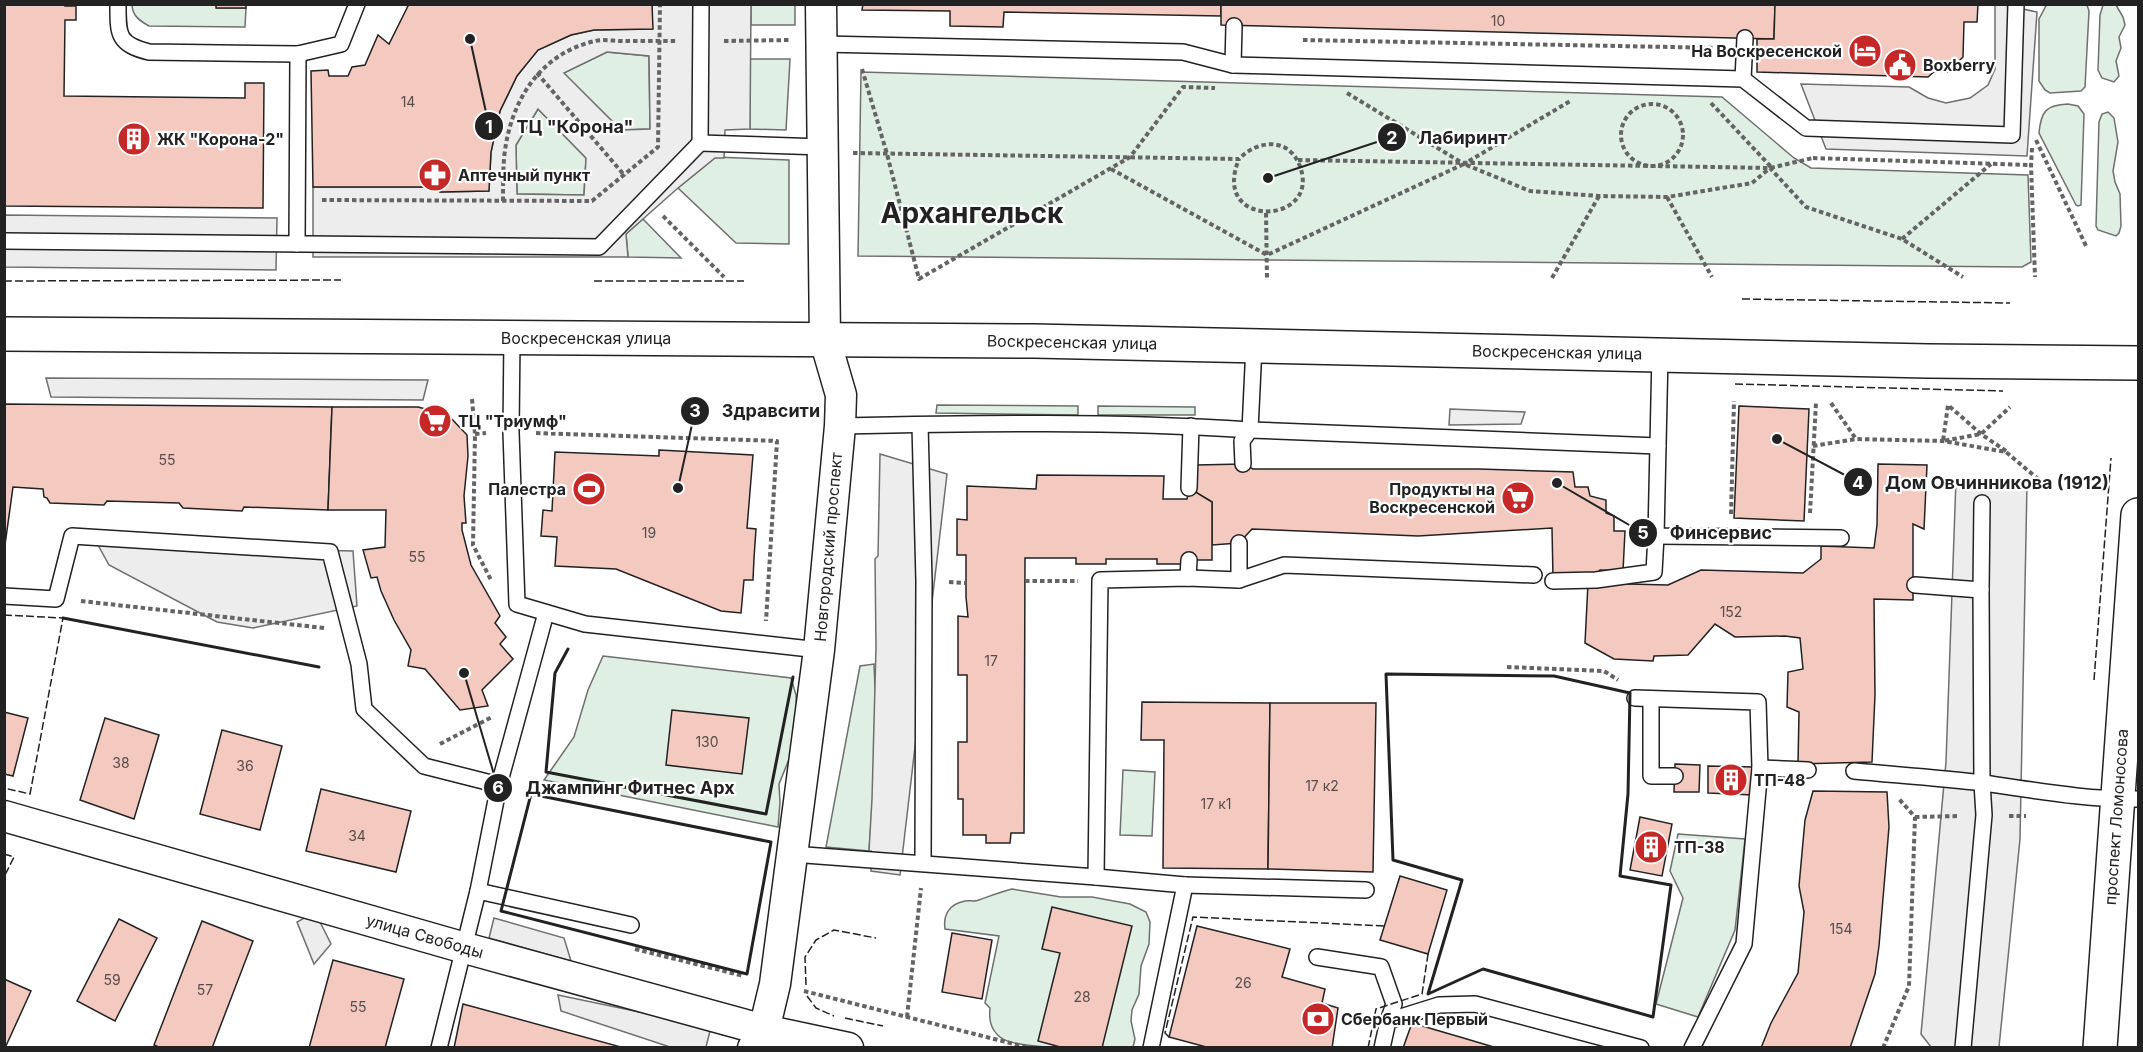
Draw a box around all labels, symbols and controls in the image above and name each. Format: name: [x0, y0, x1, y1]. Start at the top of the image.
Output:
house number: 10: [1491, 12, 1505, 29]
hotel icon: На Воскресенской: [1847, 33, 1883, 69]
place label: На Воскресенской: [1691, 41, 1842, 61]
public building icon: Boxberry: [1882, 47, 1918, 83]
place label: Boxberry: [1923, 55, 1995, 75]
house number: 14: [401, 93, 415, 110]
callout: ТЦ "Корона": [474, 108, 645, 144]
text: 1: [485, 116, 493, 137]
text: ТЦ "Корона": [517, 116, 633, 137]
callout: Лабиринт: [1377, 119, 1520, 155]
building icon: ЖК "Корона-2": [116, 121, 152, 157]
text: 2: [1386, 127, 1398, 148]
text: Лабиринт: [1418, 127, 1508, 148]
place label: ЖК "Корона-2": [157, 129, 284, 149]
pharmacy icon: Аптечный пункт: [417, 157, 453, 193]
place label: Аптечный пункт: [458, 165, 590, 185]
district label: Архангельск: [881, 196, 1064, 230]
street label: Воскресенская улица: [501, 328, 671, 348]
street label: Воскресенская улица: [987, 331, 1157, 353]
street label: Воскресенская улица: [1472, 341, 1642, 363]
callout: Здравсити: [680, 393, 832, 429]
text: 3: [689, 400, 701, 421]
text: Здравсити: [722, 400, 820, 421]
supermarket icon: ТЦ "Триумф": [417, 403, 453, 439]
place label: ТЦ "Триумф": [458, 411, 567, 431]
house number: 55: [158, 451, 176, 468]
street label: Новгородский проспект: [810, 451, 846, 643]
callout: Дом Овчинникова (1912): [1843, 464, 2121, 500]
sports icon: Палестра: [571, 471, 607, 507]
text: 4: [1852, 472, 1864, 493]
text: Дом Овчинникова (1912): [1885, 472, 2109, 493]
place label: Палестра: [488, 479, 566, 499]
place label: Продукты на Воскресенской: [1369, 479, 1495, 517]
supermarket icon: Продукты на Воскресенской: [1500, 480, 1536, 516]
callout: Финсервис: [1628, 515, 1784, 551]
text: 5: [1637, 522, 1649, 543]
text: Финсервис: [1670, 522, 1772, 543]
house number: 19: [642, 524, 656, 541]
house number: 55: [408, 548, 426, 565]
house number: 152: [1720, 603, 1742, 620]
house number: 17: [984, 652, 998, 669]
street label: проспект Ломоносова: [2100, 728, 2132, 906]
house number: 130: [695, 733, 719, 750]
house number: 38: [112, 754, 130, 771]
house number: 36: [236, 757, 254, 774]
building icon: ТП-48: [1713, 762, 1749, 798]
callout: Джампинг Фитнес Арх: [483, 770, 747, 806]
place label: ТП-48: [1754, 770, 1805, 790]
text: 6: [492, 777, 504, 798]
text: Джампинг Фитнес Арх: [525, 777, 735, 798]
house number: 17 к2: [1305, 777, 1339, 794]
house number: 17 к1: [1201, 795, 1231, 812]
house number: 34: [348, 827, 366, 844]
building icon: ТП-38: [1633, 829, 1669, 865]
place label: ТП-38: [1674, 837, 1725, 857]
street label: улица Свободы: [364, 910, 486, 962]
house number: 154: [1829, 920, 1853, 937]
house number: 59: [103, 971, 121, 988]
house number: 26: [1234, 974, 1252, 991]
house number: 57: [197, 981, 213, 998]
house number: 28: [1073, 988, 1091, 1005]
house number: 55: [349, 998, 367, 1015]
bank icon: Сбербанк Первый: [1300, 1001, 1336, 1037]
place label: Сбербанк Первый: [1341, 1009, 1488, 1029]

